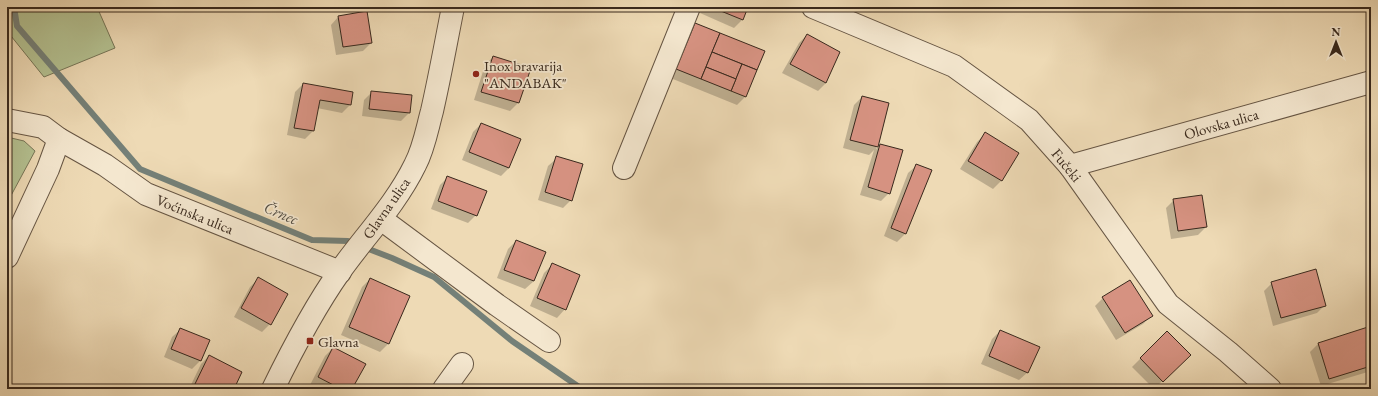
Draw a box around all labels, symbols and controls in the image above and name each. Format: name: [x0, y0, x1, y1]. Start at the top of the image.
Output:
north arrow: [1316, 22, 1356, 62]
text: N: [1332, 25, 1341, 39]
place label: Inox bravarija "ANDABAK": [484, 56, 567, 92]
marker: Inox bravarija "ANDABAK": [471, 69, 481, 79]
street label: Olovska ulica: [1182, 104, 1261, 144]
street label: Fučeki: [1048, 144, 1087, 186]
street label: Glavna ulica: [358, 174, 414, 242]
street label: Voćinska ulica: [154, 190, 236, 238]
water label: Črnec: [261, 196, 302, 230]
place label: Glavna: [318, 332, 359, 351]
marker: Glavna: [305, 336, 315, 346]

